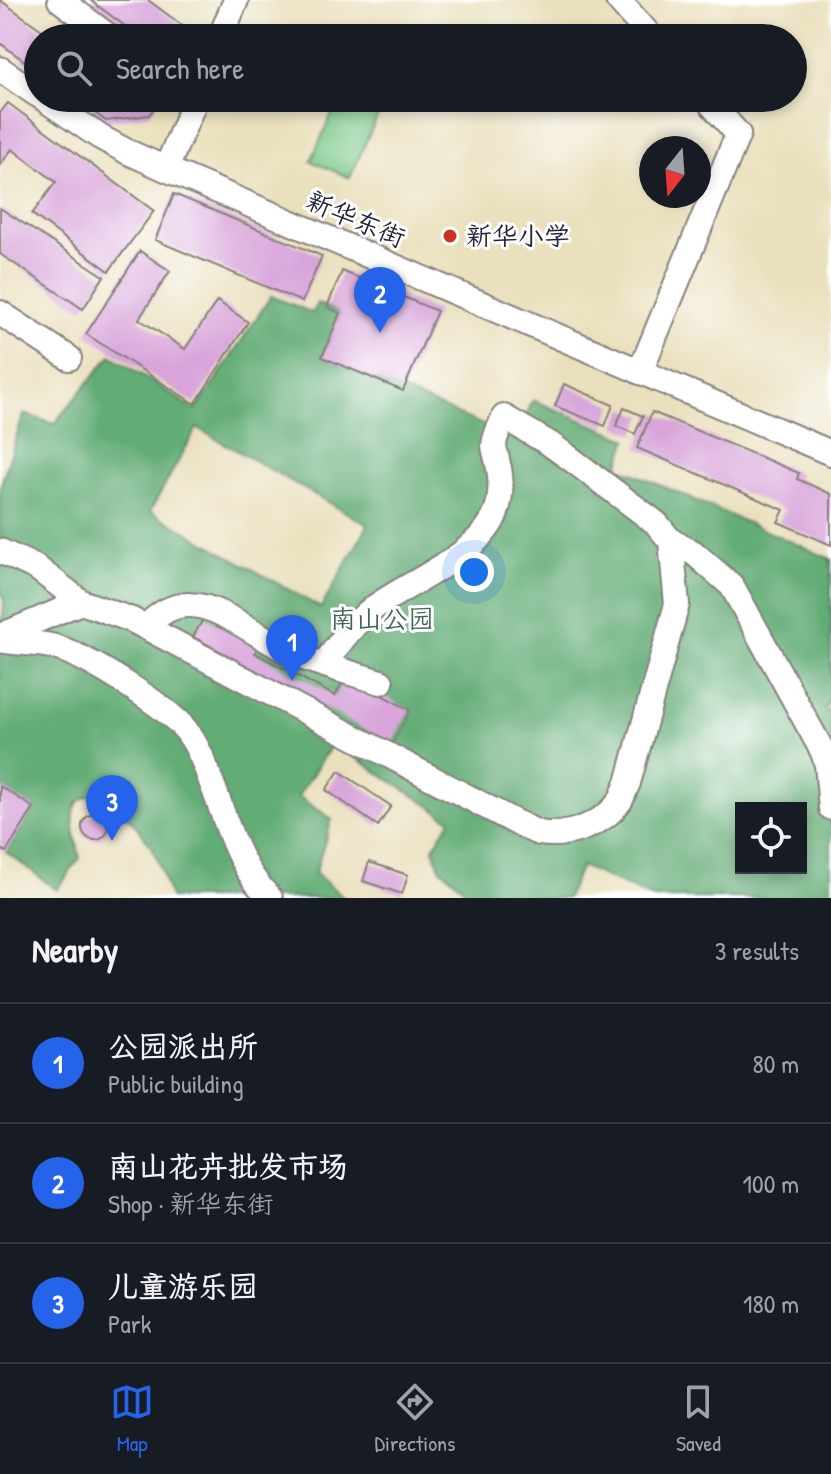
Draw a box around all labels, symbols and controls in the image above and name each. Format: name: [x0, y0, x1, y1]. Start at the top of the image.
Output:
search box: [24, 24, 807, 112]
icon: search: [52, 46, 96, 90]
text: Search here: [116, 48, 244, 88]
north arrow: [639, 136, 711, 208]
street label: 新华东街: [301, 182, 411, 255]
place label: 新华小学: [466, 218, 570, 253]
marker: 新华小学: [441, 227, 459, 245]
pin: 2: [354, 267, 406, 333]
your location: [454, 552, 494, 592]
park label: 南山公园: [330, 601, 434, 636]
pin: 1: [266, 615, 318, 681]
pin: 3: [86, 775, 138, 841]
map controls: [735, 802, 807, 874]
button: locate: [735, 802, 807, 874]
text: Nearby: [32, 927, 118, 973]
text: 3 results: [715, 933, 799, 968]
text: 公园派出所: [108, 1026, 258, 1066]
text: 1: [53, 1046, 63, 1081]
text: 80 m: [752, 1046, 799, 1081]
text: Public building: [108, 1066, 244, 1101]
text: 南山花卉批发市场: [108, 1146, 348, 1186]
text: 2: [52, 1166, 64, 1201]
text: 100 m: [743, 1166, 799, 1201]
text: Shop · 新华东街: [108, 1186, 274, 1221]
text: 儿童游乐园: [108, 1266, 258, 1306]
text: 3: [52, 1286, 64, 1321]
text: 180 m: [743, 1286, 799, 1321]
text: Park: [108, 1306, 152, 1341]
tab: Map: [110, 1380, 154, 1458]
tab: Directions: [375, 1380, 456, 1458]
tab: Saved: [676, 1380, 721, 1458]

